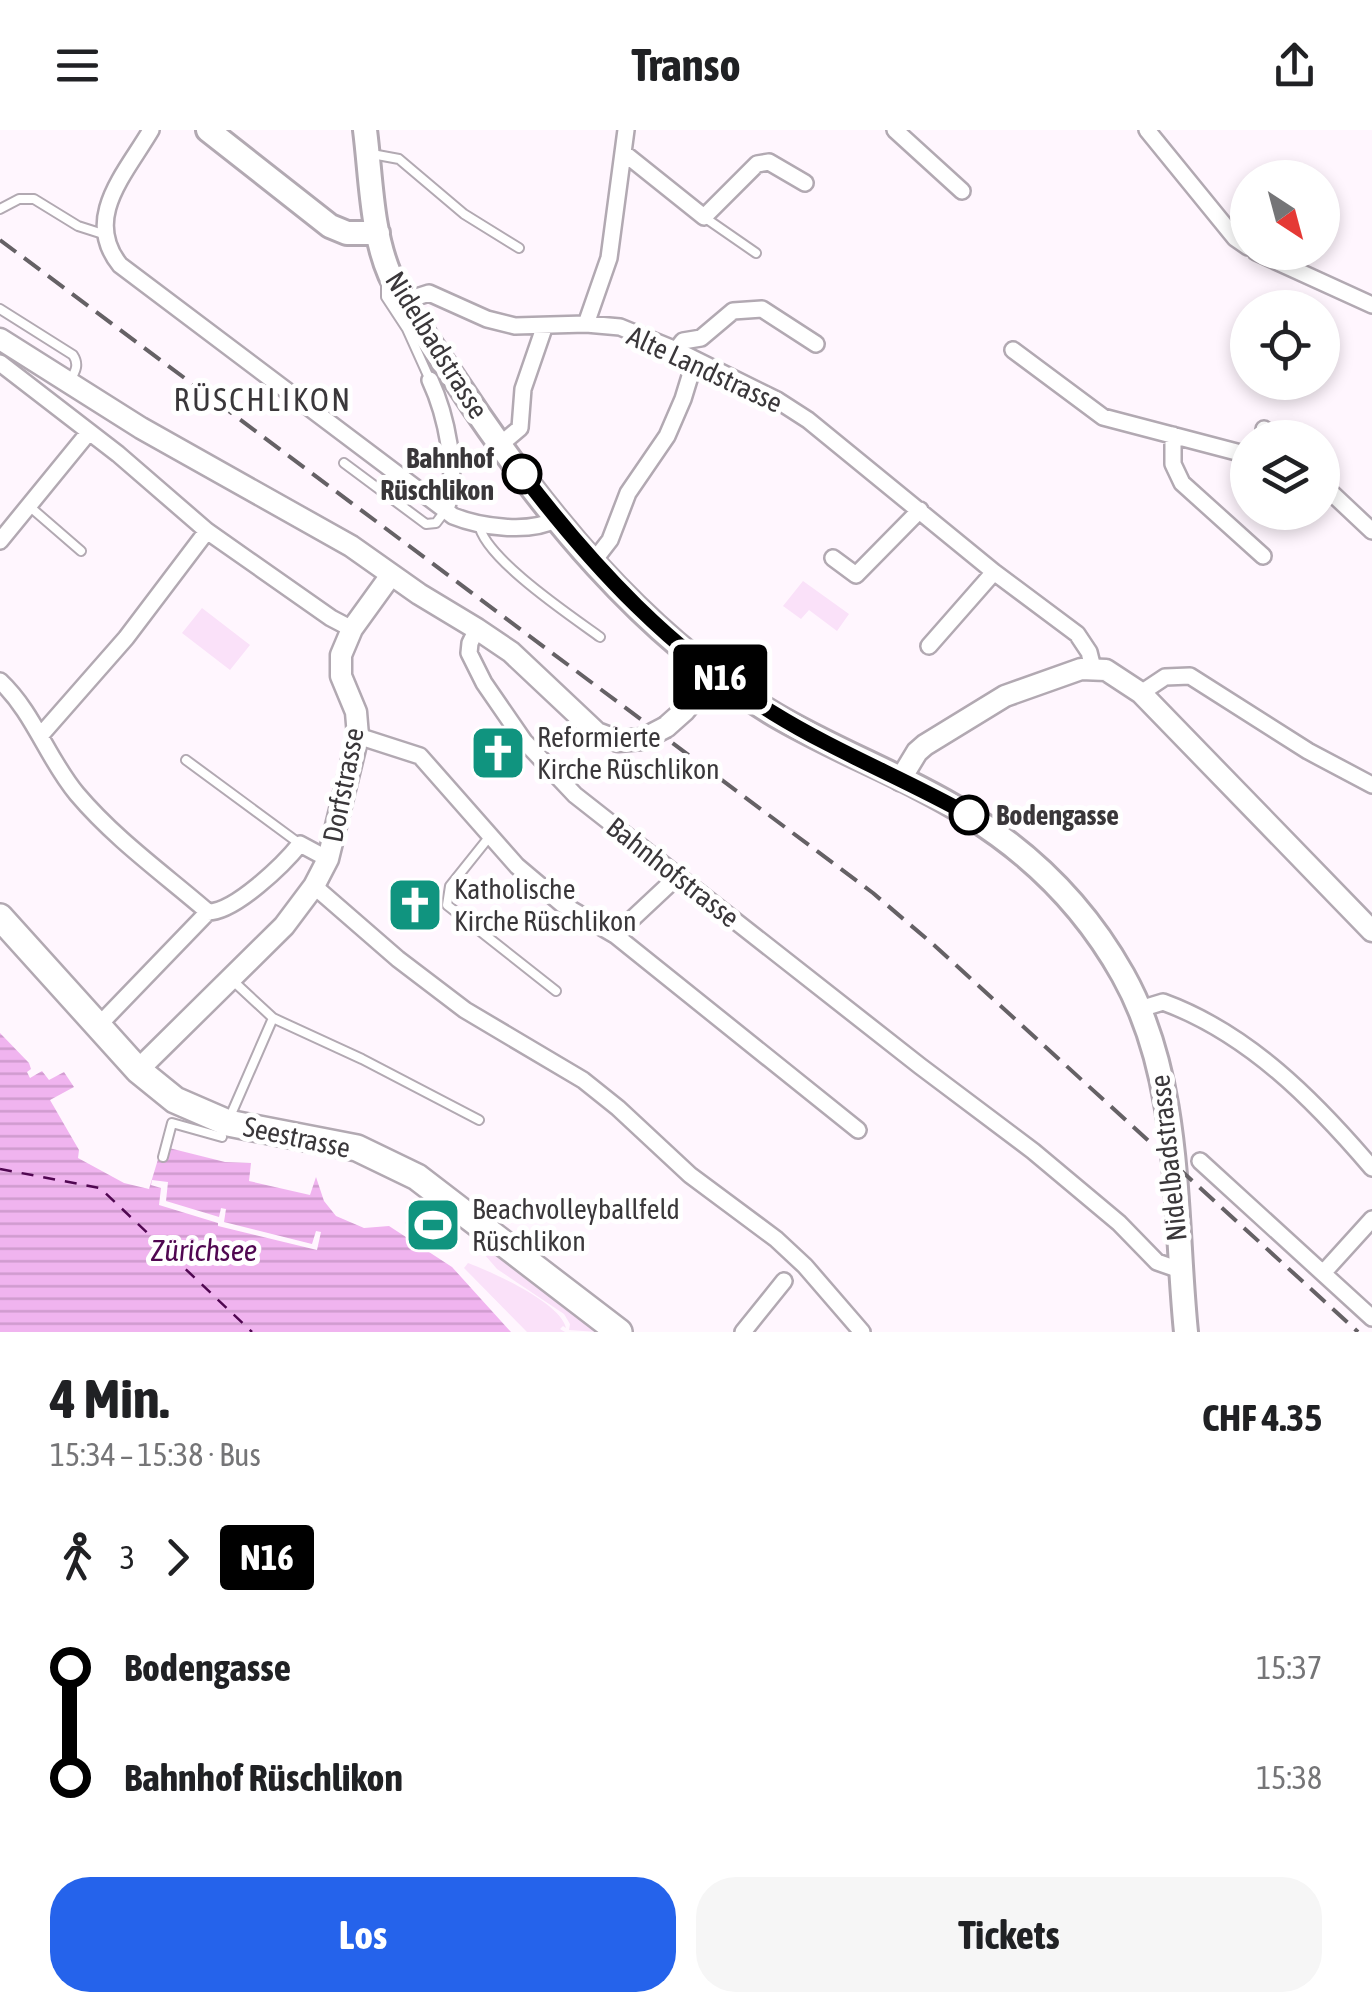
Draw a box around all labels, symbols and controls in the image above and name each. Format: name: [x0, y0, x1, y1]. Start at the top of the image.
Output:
icon: menu: [50, 38, 105, 93]
icon: share: [1267, 38, 1322, 93]
text: Transo: [631, 39, 741, 91]
north arrow: [1230, 160, 1340, 270]
map controls: [1230, 160, 1340, 530]
street label: Nidelbadstrasse: [379, 266, 495, 424]
button: locate: [1230, 290, 1340, 400]
street label: Alte Landstrasse: [622, 319, 788, 419]
district label: RÜSCHLIKON: [173, 381, 353, 418]
button: layers: [1230, 420, 1340, 530]
place label: Bahnhof Rüschlikon: [380, 442, 494, 506]
marker: Bahnhof Rüschlikon: [503, 455, 541, 493]
line badge: N16: [662, 644, 778, 710]
text: N16: [693, 657, 747, 697]
place label: Reformierte Kirche Rüschlikon: [537, 721, 720, 785]
church icon: Reformierte Kirche Rüschlikon: [468, 723, 528, 783]
street label: Dorfstrasse: [316, 725, 370, 845]
marker: Bodengasse: [950, 796, 988, 834]
place label: Bodengasse: [996, 799, 1119, 831]
street label: Bahnhofstrasse: [600, 810, 746, 934]
place label: Katholische Kirche Rüschlikon: [454, 873, 637, 937]
church icon: Katholische Kirche Rüschlikon: [385, 875, 445, 935]
street label: Nidelbadstrasse: [1143, 1073, 1193, 1243]
street label: Seestrasse: [241, 1110, 353, 1164]
place label: Beachvolleyballfeld Rüschlikon: [472, 1193, 680, 1257]
sports icon: Beachvolleyballfeld Rüschlikon: [403, 1195, 463, 1255]
water label: Zürichsee: [151, 1233, 257, 1267]
text: 4 Min.: [50, 1367, 169, 1430]
text: CHF 4.35: [1202, 1396, 1322, 1439]
text: 15:34 – 15:38 · Bus: [50, 1436, 261, 1473]
icon: walk: [50, 1530, 105, 1585]
icon: forward: [150, 1530, 205, 1585]
text: N16: [240, 1537, 294, 1577]
text: 3: [120, 1539, 135, 1576]
text: Bodengasse: [124, 1646, 291, 1689]
text: 15:37: [1256, 1649, 1322, 1686]
text: Bahnhof Rüschlikon: [124, 1756, 403, 1799]
text: 15:38: [1256, 1759, 1322, 1796]
button: Los: [50, 1877, 676, 1992]
button: Tickets: [696, 1877, 1322, 1992]

